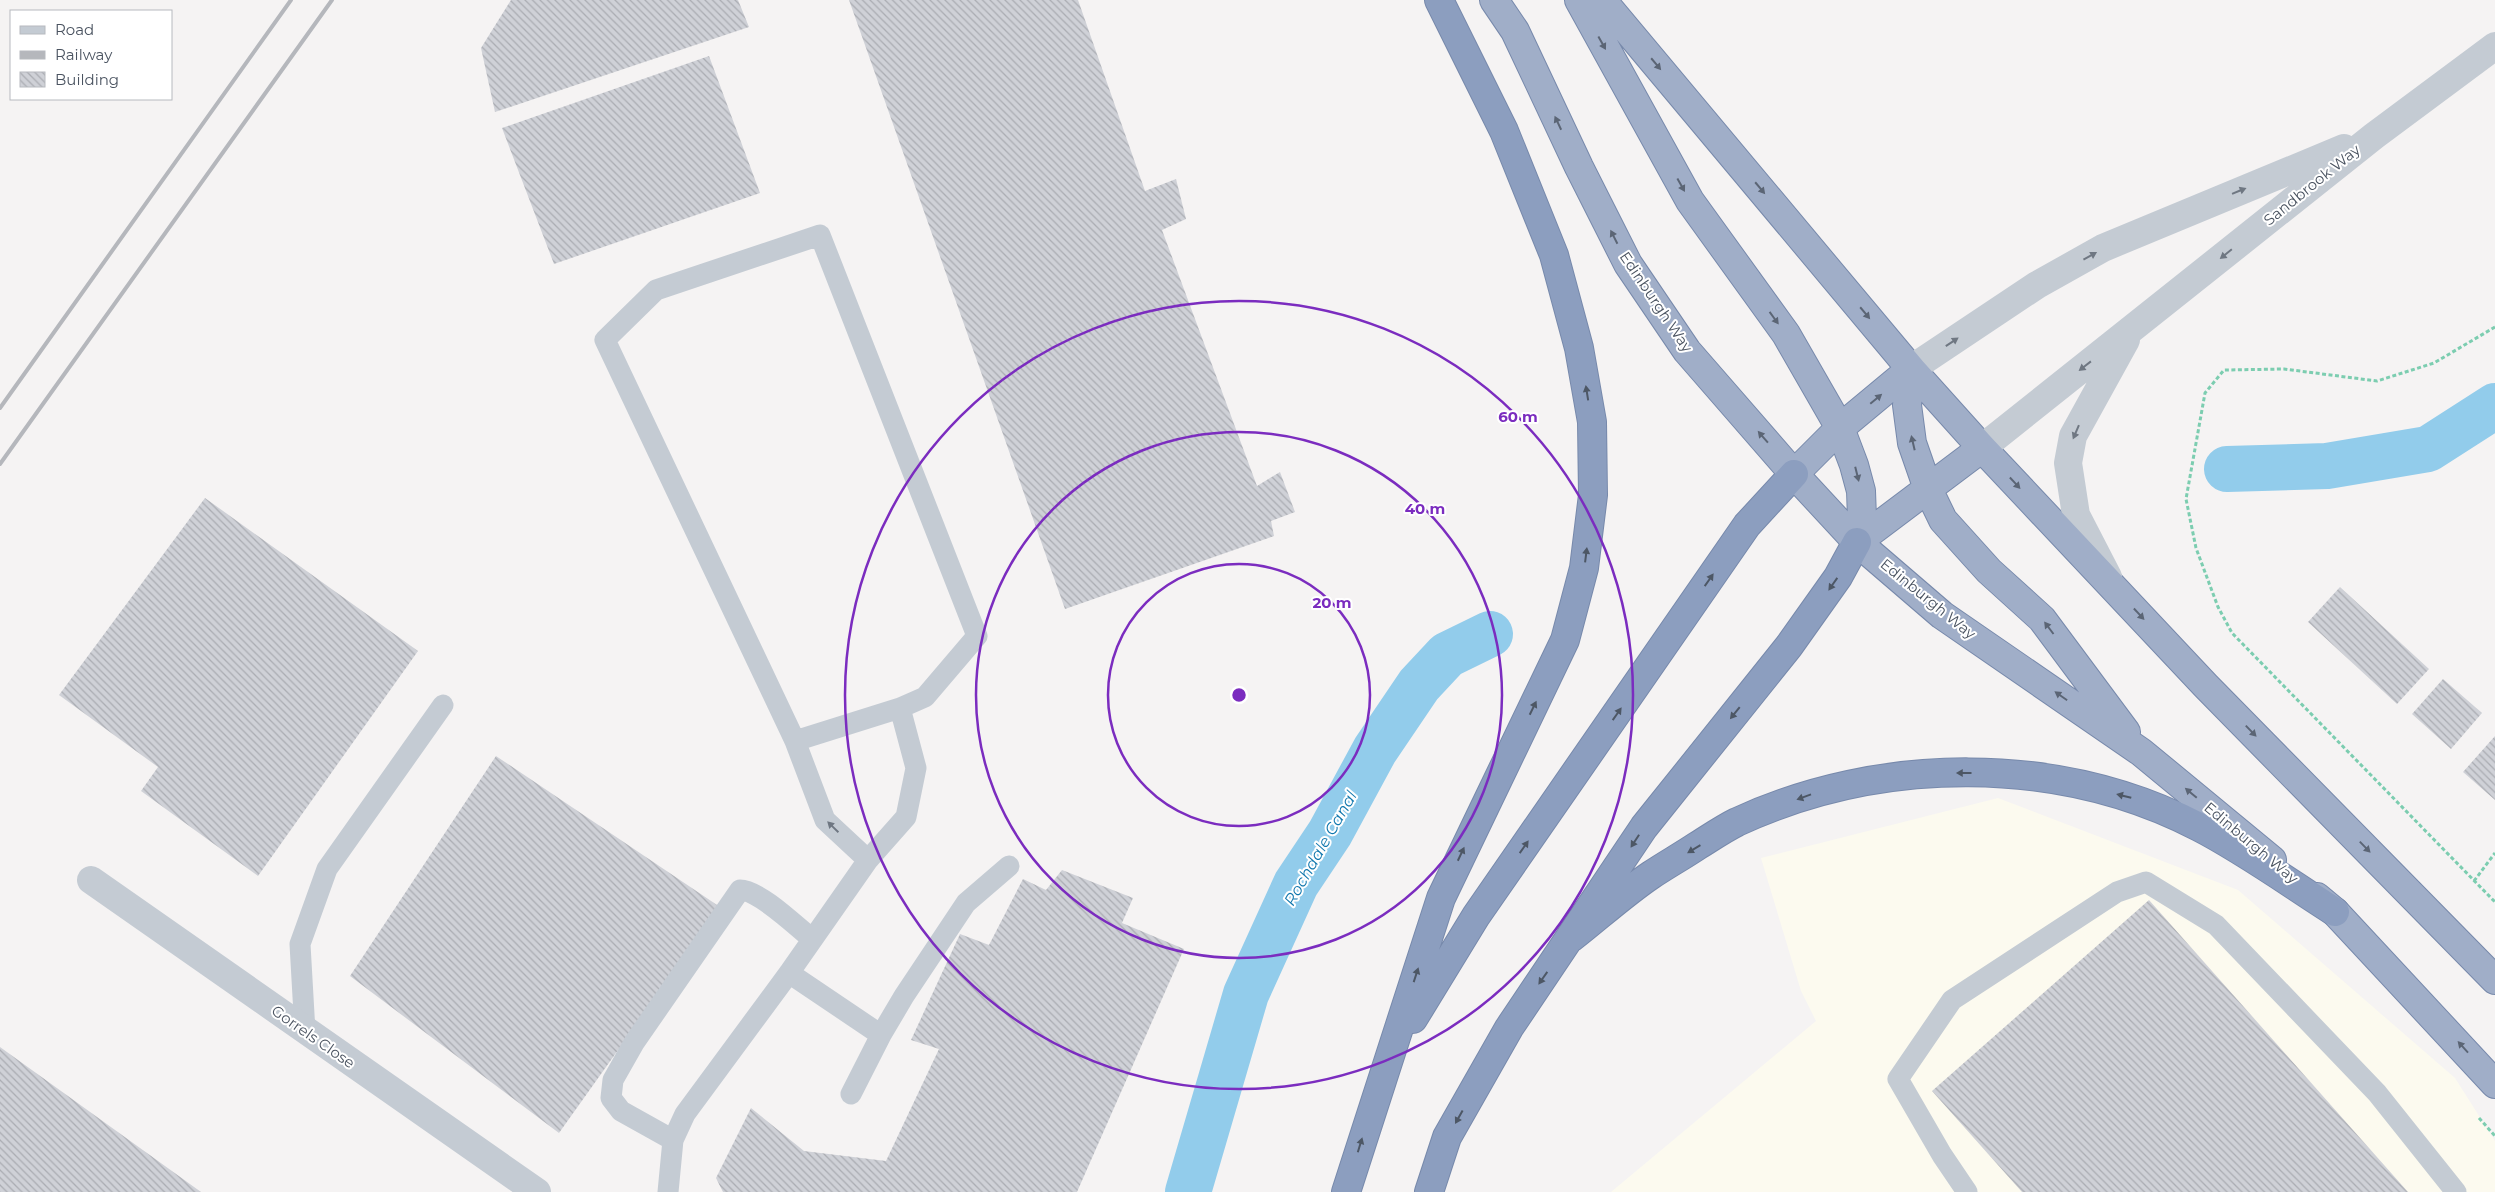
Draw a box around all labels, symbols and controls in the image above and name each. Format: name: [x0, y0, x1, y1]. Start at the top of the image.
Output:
legend: [10, 10, 172, 100]
text: Road: [55, 20, 94, 39]
one-way arrow: [1598, 35, 1606, 50]
text: Railway: [55, 45, 113, 64]
one-way arrow: [1650, 57, 1661, 70]
text: Building: [55, 70, 119, 89]
one-way arrow: [1554, 116, 1562, 130]
street label: Sandbrook Way: [2260, 139, 2364, 229]
one-way arrow: [1677, 178, 1685, 192]
one-way arrow: [1755, 182, 1766, 195]
one-way arrow: [2232, 187, 2247, 195]
one-way arrow: [1610, 230, 1618, 244]
street label: Edinburgh Way: [1616, 248, 1698, 356]
one-way arrow: [2220, 248, 2233, 259]
one-way arrow: [2083, 251, 2096, 260]
one-way arrow: [1859, 306, 1870, 319]
one-way arrow: [1769, 311, 1780, 324]
one-way arrow: [1945, 337, 1959, 347]
one-way arrow: [2079, 360, 2092, 371]
one-way arrow: [1582, 385, 1590, 401]
one-way arrow: [1869, 393, 1882, 404]
text: 60 m: [1498, 407, 1538, 426]
one-way arrow: [2072, 425, 2080, 440]
one-way arrow: [1757, 431, 1768, 444]
one-way arrow: [1909, 435, 1917, 450]
one-way arrow: [1853, 466, 1861, 481]
one-way arrow: [2009, 477, 2021, 489]
text: 40 m: [1405, 499, 1445, 518]
one-way arrow: [1582, 547, 1590, 563]
street label: Edinburgh Way: [1877, 554, 1981, 643]
one-way arrow: [1704, 573, 1714, 587]
one-way arrow: [1828, 577, 1838, 591]
text: 20 m: [1312, 593, 1352, 612]
one-way arrow: [2133, 608, 2145, 620]
one-way arrow: [2043, 622, 2054, 635]
centre of rings: [1230, 686, 1248, 704]
one-way arrow: [2054, 691, 2068, 701]
one-way arrow: [1529, 701, 1537, 715]
one-way arrow: [1612, 707, 1622, 720]
one-way arrow: [1730, 707, 1740, 720]
one-way arrow: [2245, 725, 2257, 737]
one-way arrow: [1956, 769, 1972, 777]
water label: Rochdale Canal: [1280, 787, 1361, 909]
one-way arrow: [2185, 788, 2198, 799]
one-way arrow: [2116, 792, 2131, 800]
one-way arrow: [1796, 793, 1811, 801]
street label: Edinburgh Way: [2200, 798, 2303, 888]
one-way arrow: [827, 821, 839, 833]
one-way arrow: [1630, 835, 1640, 848]
one-way arrow: [1519, 840, 1529, 854]
one-way arrow: [2359, 841, 2371, 853]
one-way arrow: [1687, 844, 1700, 853]
one-way arrow: [1458, 847, 1466, 861]
one-way arrow: [1413, 967, 1421, 982]
one-way arrow: [1538, 971, 1548, 985]
street label: Gorrels Close: [268, 1001, 359, 1072]
one-way arrow: [2457, 1042, 2469, 1054]
one-way arrow: [1454, 1110, 1463, 1123]
one-way arrow: [1357, 1138, 1365, 1153]

